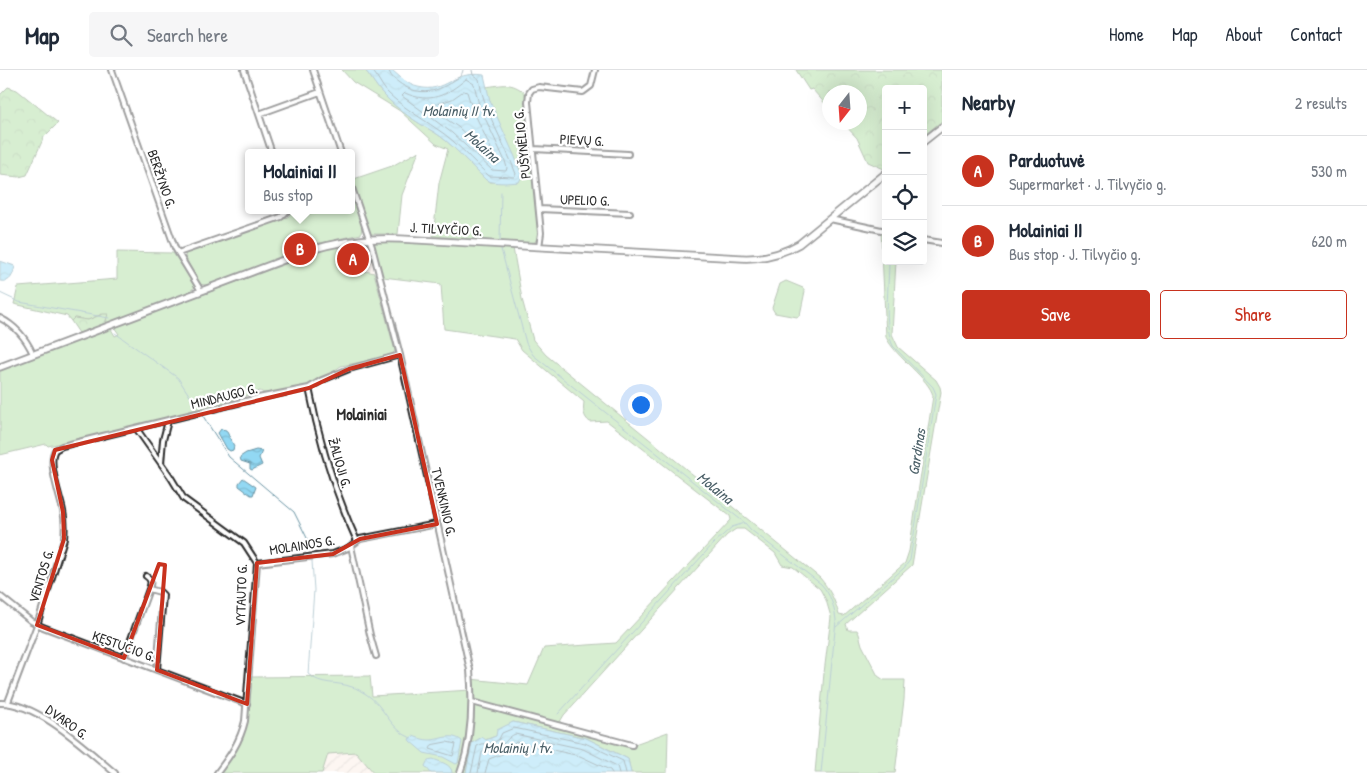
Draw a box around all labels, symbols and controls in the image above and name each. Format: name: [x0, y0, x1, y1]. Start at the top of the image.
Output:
search box: [89, 12, 439, 57]
text: Map: [25, 19, 59, 51]
icon: search: [107, 21, 135, 49]
text: Search here: [147, 22, 228, 48]
text: Home: [1109, 22, 1144, 47]
text: Map: [1172, 22, 1197, 47]
text: About: [1225, 22, 1262, 47]
text: Contact: [1290, 22, 1342, 47]
north arrow: [822, 85, 867, 130]
map controls: [882, 85, 927, 265]
button: +: [882, 85, 927, 130]
text: Nearby: [962, 88, 1015, 117]
text: 2 results: [1295, 92, 1347, 114]
water label: Molainių II tv.: [423, 100, 495, 121]
street label: PUŠYNĖLIO G.: [508, 108, 535, 180]
water label: Molaina: [460, 124, 506, 169]
street label: PIEVŲ G.: [559, 129, 605, 150]
button: −: [882, 130, 927, 175]
street label: BERŽYNO G.: [144, 147, 181, 211]
text: Parduotuvė: [1009, 147, 1085, 173]
popup: [245, 149, 355, 214]
text: Molainiai II: [263, 158, 337, 184]
text: A: [974, 160, 982, 182]
text: 530 m: [1311, 160, 1347, 182]
text: Supermarket · J. Tilvyčio g.: [1009, 173, 1167, 195]
button: locate: [882, 175, 927, 220]
text: Bus stop: [263, 184, 313, 206]
street label: UPELIO G.: [560, 189, 610, 210]
street label: J. TILVYČIO G.: [409, 217, 483, 240]
text: Molainiai II: [1009, 217, 1083, 243]
button: layers: [882, 220, 927, 265]
pin: B: [284, 230, 316, 268]
text: B: [974, 230, 982, 252]
text: 620 m: [1311, 230, 1347, 252]
pin: A: [337, 240, 369, 278]
text: Bus stop · J. Tilvyčio g.: [1009, 243, 1141, 265]
button: Save: [962, 290, 1150, 339]
button: Share: [1160, 290, 1347, 339]
street label: MINDAUGO G.: [189, 378, 259, 413]
your location: [628, 392, 654, 418]
district label: Molainiai: [337, 403, 387, 425]
water label: Gardinas: [902, 426, 931, 477]
street label: ŽALIOJI G.: [324, 435, 357, 490]
street label: TVENKINIO G.: [427, 466, 462, 538]
water label: Molaina: [693, 467, 739, 510]
street label: MOLAINOS G.: [268, 530, 336, 559]
street label: VENTOS G.: [23, 547, 58, 605]
street label: VYTAUTO G.: [230, 563, 251, 627]
street label: KĘSTUČIO G.: [90, 625, 158, 666]
street label: DVARO G.: [42, 700, 92, 744]
water label: Molainių I tv.: [483, 737, 553, 758]

